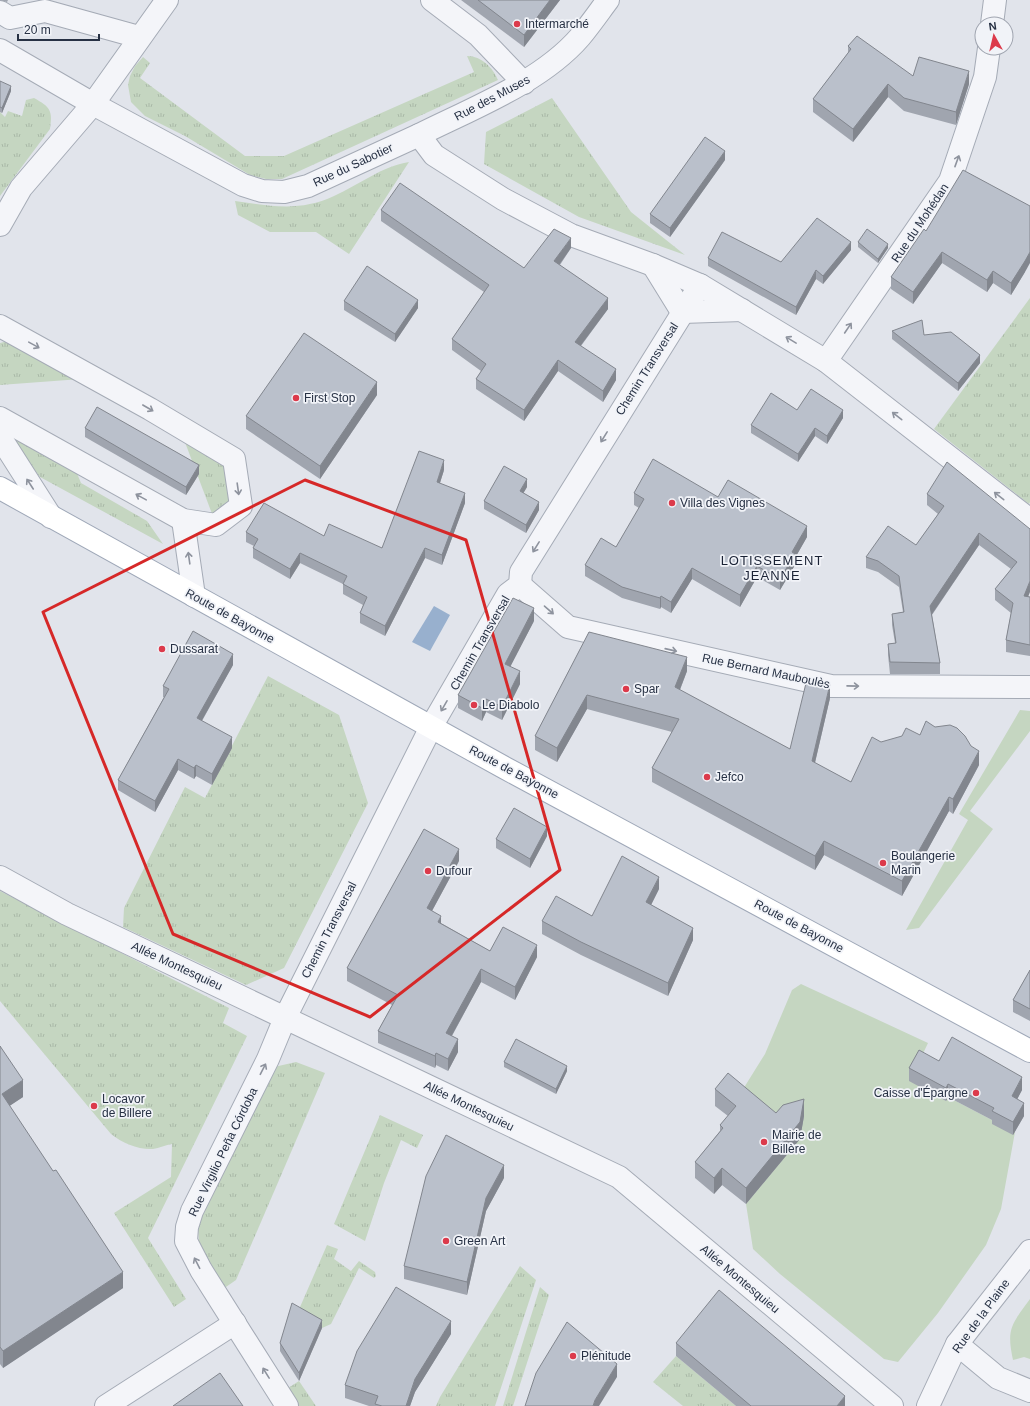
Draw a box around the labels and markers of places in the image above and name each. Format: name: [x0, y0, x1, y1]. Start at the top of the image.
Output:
place label: Intermarché: [525, 17, 589, 31]
marker: Intermarché: [512, 19, 522, 29]
place label: First Stop: [304, 391, 356, 405]
marker: First Stop: [291, 393, 301, 403]
place label: Villa des Vignes: [680, 496, 765, 510]
marker: Villa des Vignes: [667, 498, 677, 508]
place label: Dussarat: [170, 642, 219, 656]
marker: Dussarat: [157, 644, 167, 654]
place label: Spar: [634, 682, 659, 696]
marker: Spar: [621, 684, 631, 694]
place label: Le Diabolo: [482, 698, 540, 712]
marker: Le Diabolo: [469, 700, 479, 710]
place label: Jefco: [715, 770, 744, 784]
marker: Jefco: [702, 772, 712, 782]
place label: Boulangerie Marin: [891, 849, 955, 877]
marker: Boulangerie Marin: [878, 858, 888, 868]
place label: Dufour: [436, 864, 472, 878]
marker: Dufour: [423, 866, 433, 876]
place label: Caisse d'Épargne: [874, 1085, 968, 1100]
marker: Caisse d'Épargne: [971, 1088, 981, 1098]
place label: Locavor de Billere: [102, 1092, 152, 1120]
marker: Locavor de Billere: [89, 1101, 99, 1111]
place label: Mairie de Billère: [772, 1128, 822, 1156]
marker: Mairie de Billère: [759, 1137, 769, 1147]
place label: Green Art: [454, 1234, 506, 1248]
marker: Green Art: [441, 1236, 451, 1246]
place label: Plénitude: [581, 1349, 631, 1363]
marker: Plénitude: [568, 1351, 578, 1361]

